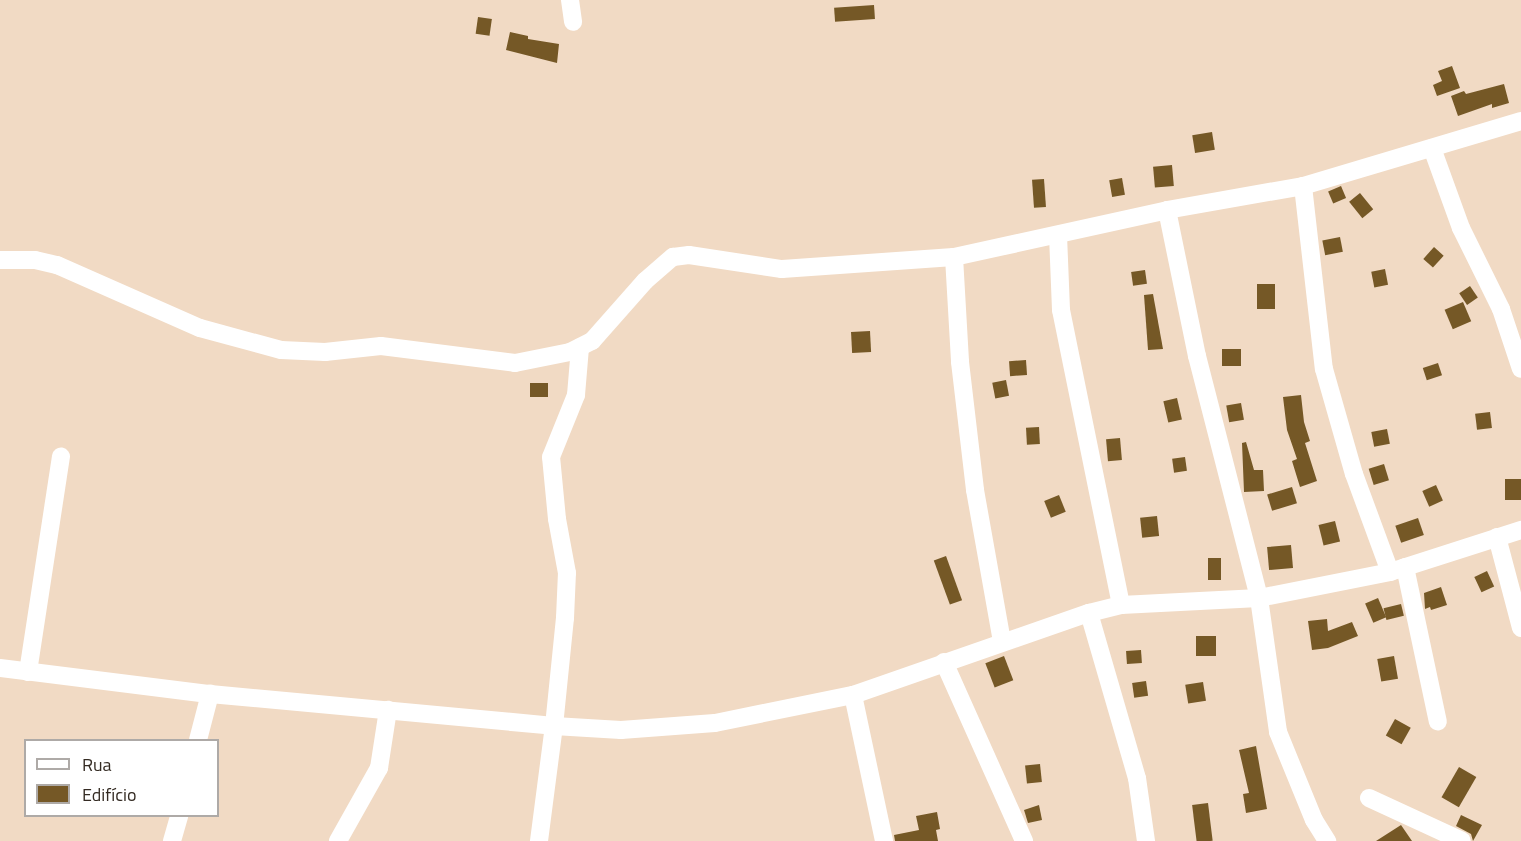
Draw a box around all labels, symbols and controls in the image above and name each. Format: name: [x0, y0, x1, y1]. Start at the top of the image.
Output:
legend: [24, 739, 219, 817]
text: Rua: [82, 751, 112, 778]
text: Edifício: [82, 781, 136, 808]

